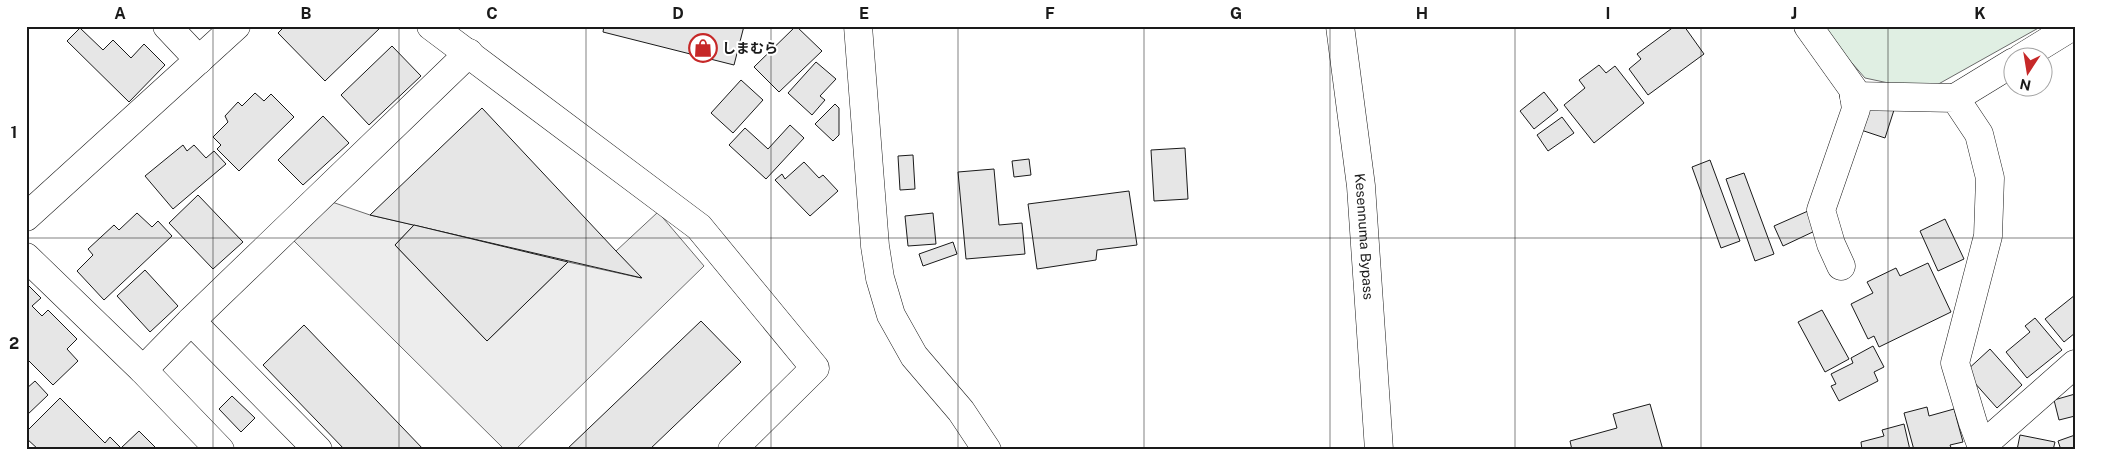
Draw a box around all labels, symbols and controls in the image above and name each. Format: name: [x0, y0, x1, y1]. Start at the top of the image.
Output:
text: A: [114, 4, 126, 23]
text: B: [301, 4, 312, 23]
text: C: [486, 4, 498, 23]
text: D: [672, 4, 684, 23]
text: E: [859, 4, 869, 23]
text: F: [1045, 4, 1055, 23]
text: G: [1230, 4, 1242, 23]
text: H: [1416, 4, 1428, 23]
text: I: [1606, 4, 1610, 23]
text: J: [1791, 4, 1797, 23]
text: K: [1974, 4, 1986, 23]
shop icon: しまむら: [688, 33, 718, 63]
place label: しまむら: [722, 40, 778, 56]
north arrow: [2004, 48, 2054, 98]
text: N: [2018, 76, 2032, 94]
text: 1: [11, 123, 17, 142]
street label: Kesennuma Bypass: [1351, 172, 1377, 300]
text: 2: [9, 334, 19, 353]

